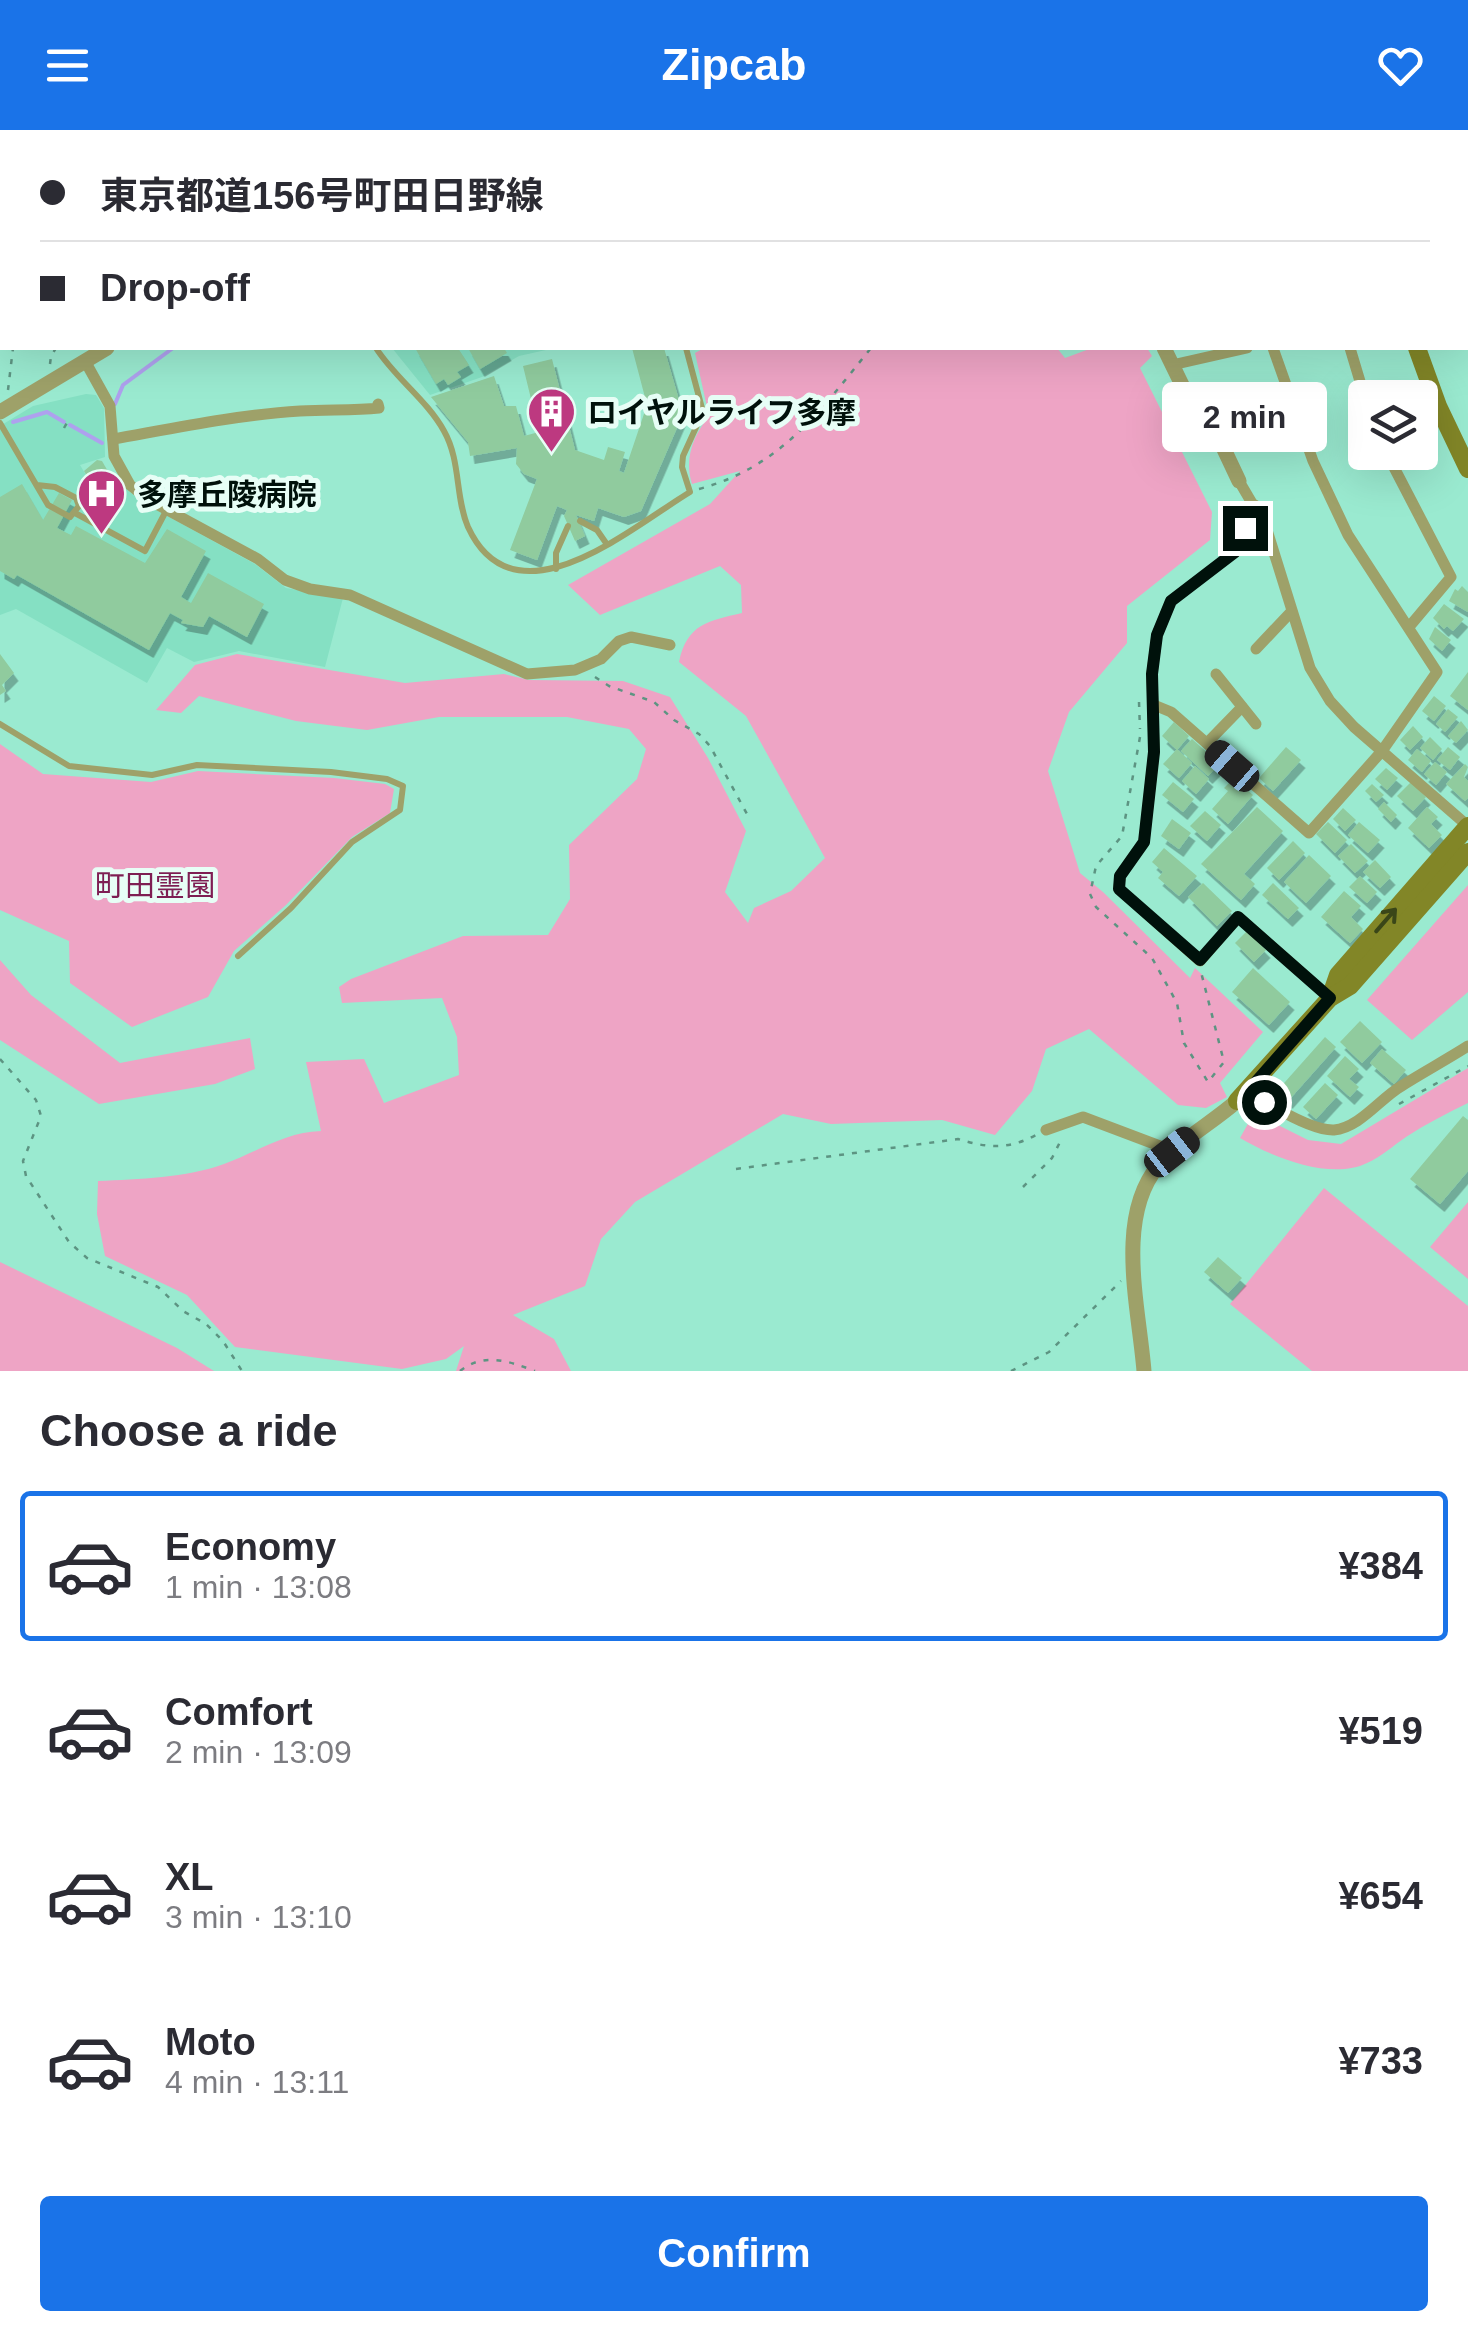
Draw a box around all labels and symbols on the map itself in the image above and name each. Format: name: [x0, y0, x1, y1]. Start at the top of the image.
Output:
callout: 2 min: [1162, 383, 1328, 453]
building icon: ロイヤルライフ多摩: [526, 386, 578, 454]
place label: ロイヤルライフ多摩: [587, 396, 856, 429]
hospital icon: 多摩丘陵病院: [76, 468, 128, 536]
place label: 多摩丘陵病院: [137, 478, 317, 511]
route end: [1223, 506, 1268, 551]
car: [1200, 735, 1264, 797]
park label: 町田霊園: [95, 869, 215, 902]
one-way arrow: [1375, 907, 1397, 933]
route start: [1242, 1080, 1287, 1125]
car: [1139, 1122, 1205, 1182]

